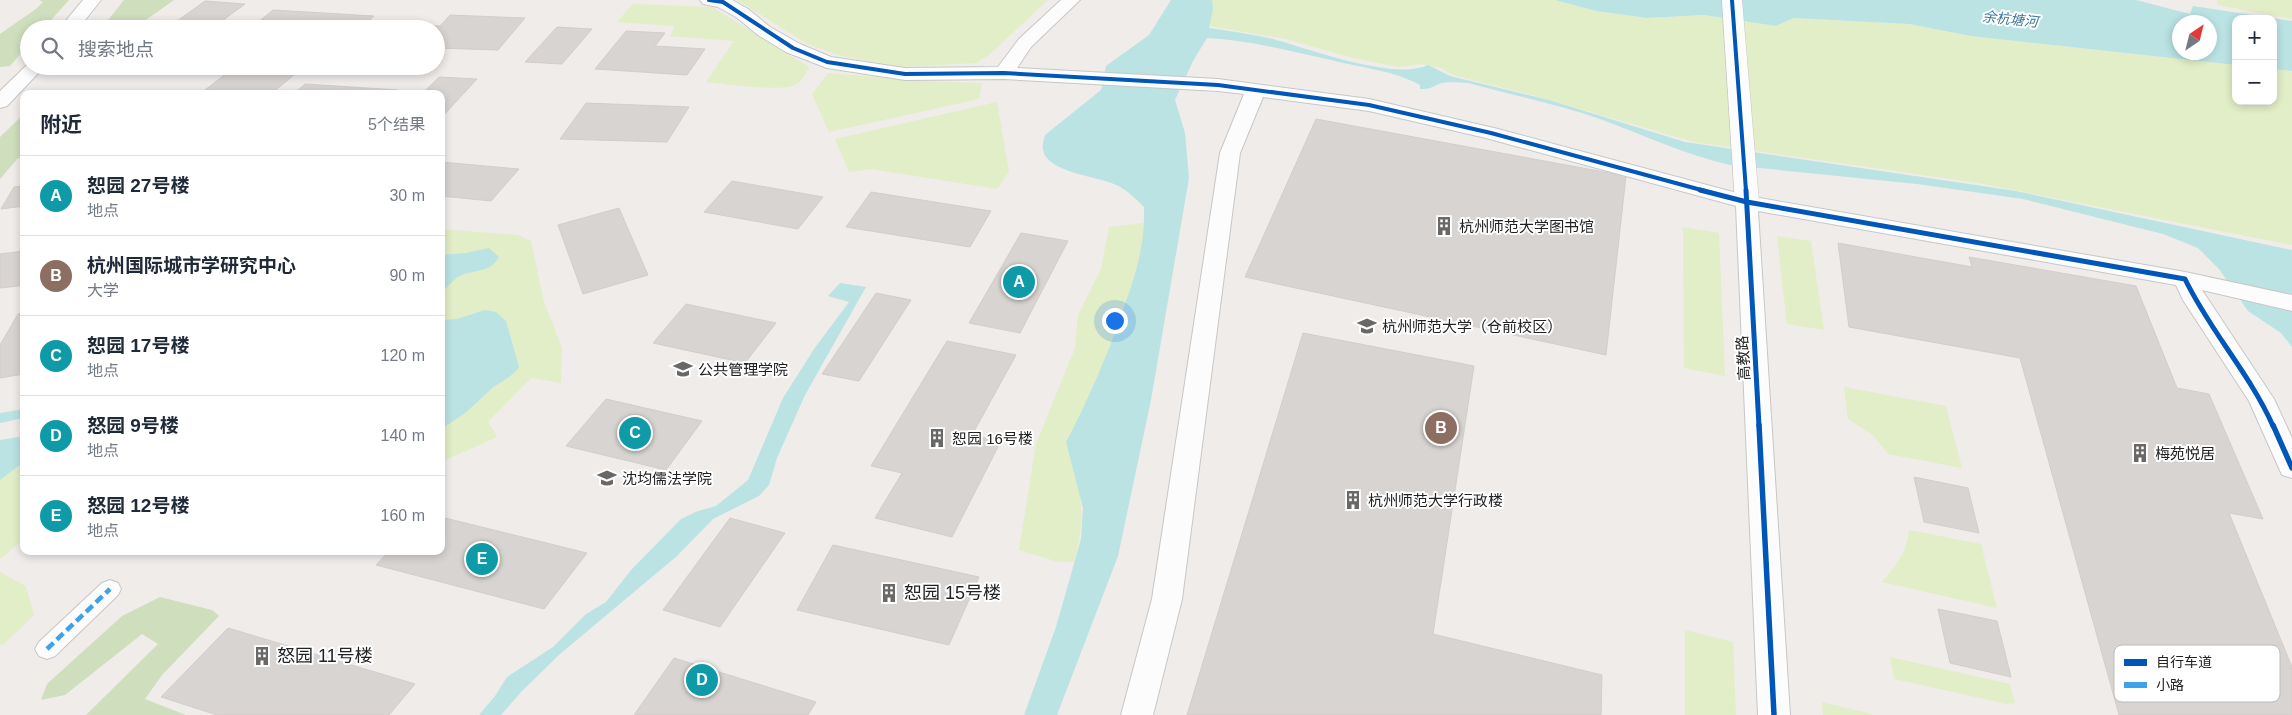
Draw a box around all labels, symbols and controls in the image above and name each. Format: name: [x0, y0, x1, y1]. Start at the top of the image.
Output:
water label: 余杭塘河: [1981, 8, 2042, 30]
north arrow: [2172, 15, 2217, 60]
map controls: [2232, 15, 2277, 105]
button: +: [2232, 15, 2277, 60]
search box: [20, 20, 445, 75]
icon: search: [38, 34, 66, 62]
text: 搜索地点: [78, 39, 154, 60]
button: −: [2232, 60, 2277, 105]
text: 附近: [40, 113, 82, 136]
text: 5个结果: [368, 116, 425, 133]
text: 恕园 27号楼: [87, 175, 189, 196]
text: A: [50, 187, 62, 204]
text: 30 m: [389, 187, 425, 204]
text: 地点: [87, 202, 119, 219]
building icon: 杭州师范大学图书馆: [1433, 215, 1455, 237]
place label: 杭州师范大学图书馆: [1459, 218, 1594, 235]
text: 杭州国际城市学研究中心: [87, 255, 296, 276]
pin: A: [1003, 263, 1035, 301]
text: B: [50, 267, 62, 284]
text: 90 m: [389, 267, 425, 284]
text: 大学: [87, 282, 119, 299]
your location: [1102, 308, 1128, 334]
school or university icon: 杭州师范大学（仓前校区）: [1356, 315, 1378, 337]
place label: 杭州师范大学（仓前校区）: [1382, 318, 1562, 335]
text: 恕园 17号楼: [87, 335, 189, 356]
street label: 高教路: [1733, 335, 1753, 381]
text: C: [50, 347, 62, 364]
text: 120 m: [381, 347, 425, 364]
school or university icon: 公共管理学院: [672, 358, 694, 380]
place label: 公共管理学院: [698, 361, 788, 378]
text: 地点: [87, 362, 119, 379]
pin: B: [1425, 409, 1457, 447]
pin: C: [619, 414, 651, 452]
text: 怒园 9号楼: [87, 415, 179, 436]
text: D: [50, 427, 62, 444]
text: 140 m: [381, 427, 425, 444]
building icon: 恕园 16号楼: [926, 427, 948, 449]
place label: 恕园 16号楼: [952, 430, 1033, 447]
text: 地点: [87, 442, 119, 459]
building icon: 梅苑悦居: [2129, 442, 2151, 464]
place label: 梅苑悦居: [2155, 445, 2215, 462]
school or university icon: 沈均儒法学院: [596, 467, 618, 489]
place label: 沈均儒法学院: [622, 470, 712, 487]
building icon: 杭州师范大学行政楼: [1342, 489, 1364, 511]
place label: 杭州师范大学行政楼: [1368, 492, 1503, 509]
text: 怒园 12号楼: [87, 495, 189, 516]
text: E: [51, 507, 61, 524]
text: 160 m: [381, 507, 425, 524]
text: 地点: [87, 522, 119, 539]
pin: E: [466, 540, 498, 578]
building icon: 恕园 15号楼: [878, 582, 900, 604]
place label: 恕园 15号楼: [904, 583, 1001, 603]
building icon: 怒园 11号楼: [251, 645, 273, 667]
legend: [2114, 645, 2280, 702]
place label: 怒园 11号楼: [277, 646, 373, 666]
text: 自行车道: [2156, 654, 2212, 670]
pin: D: [686, 661, 718, 699]
text: 小路: [2156, 677, 2184, 693]

